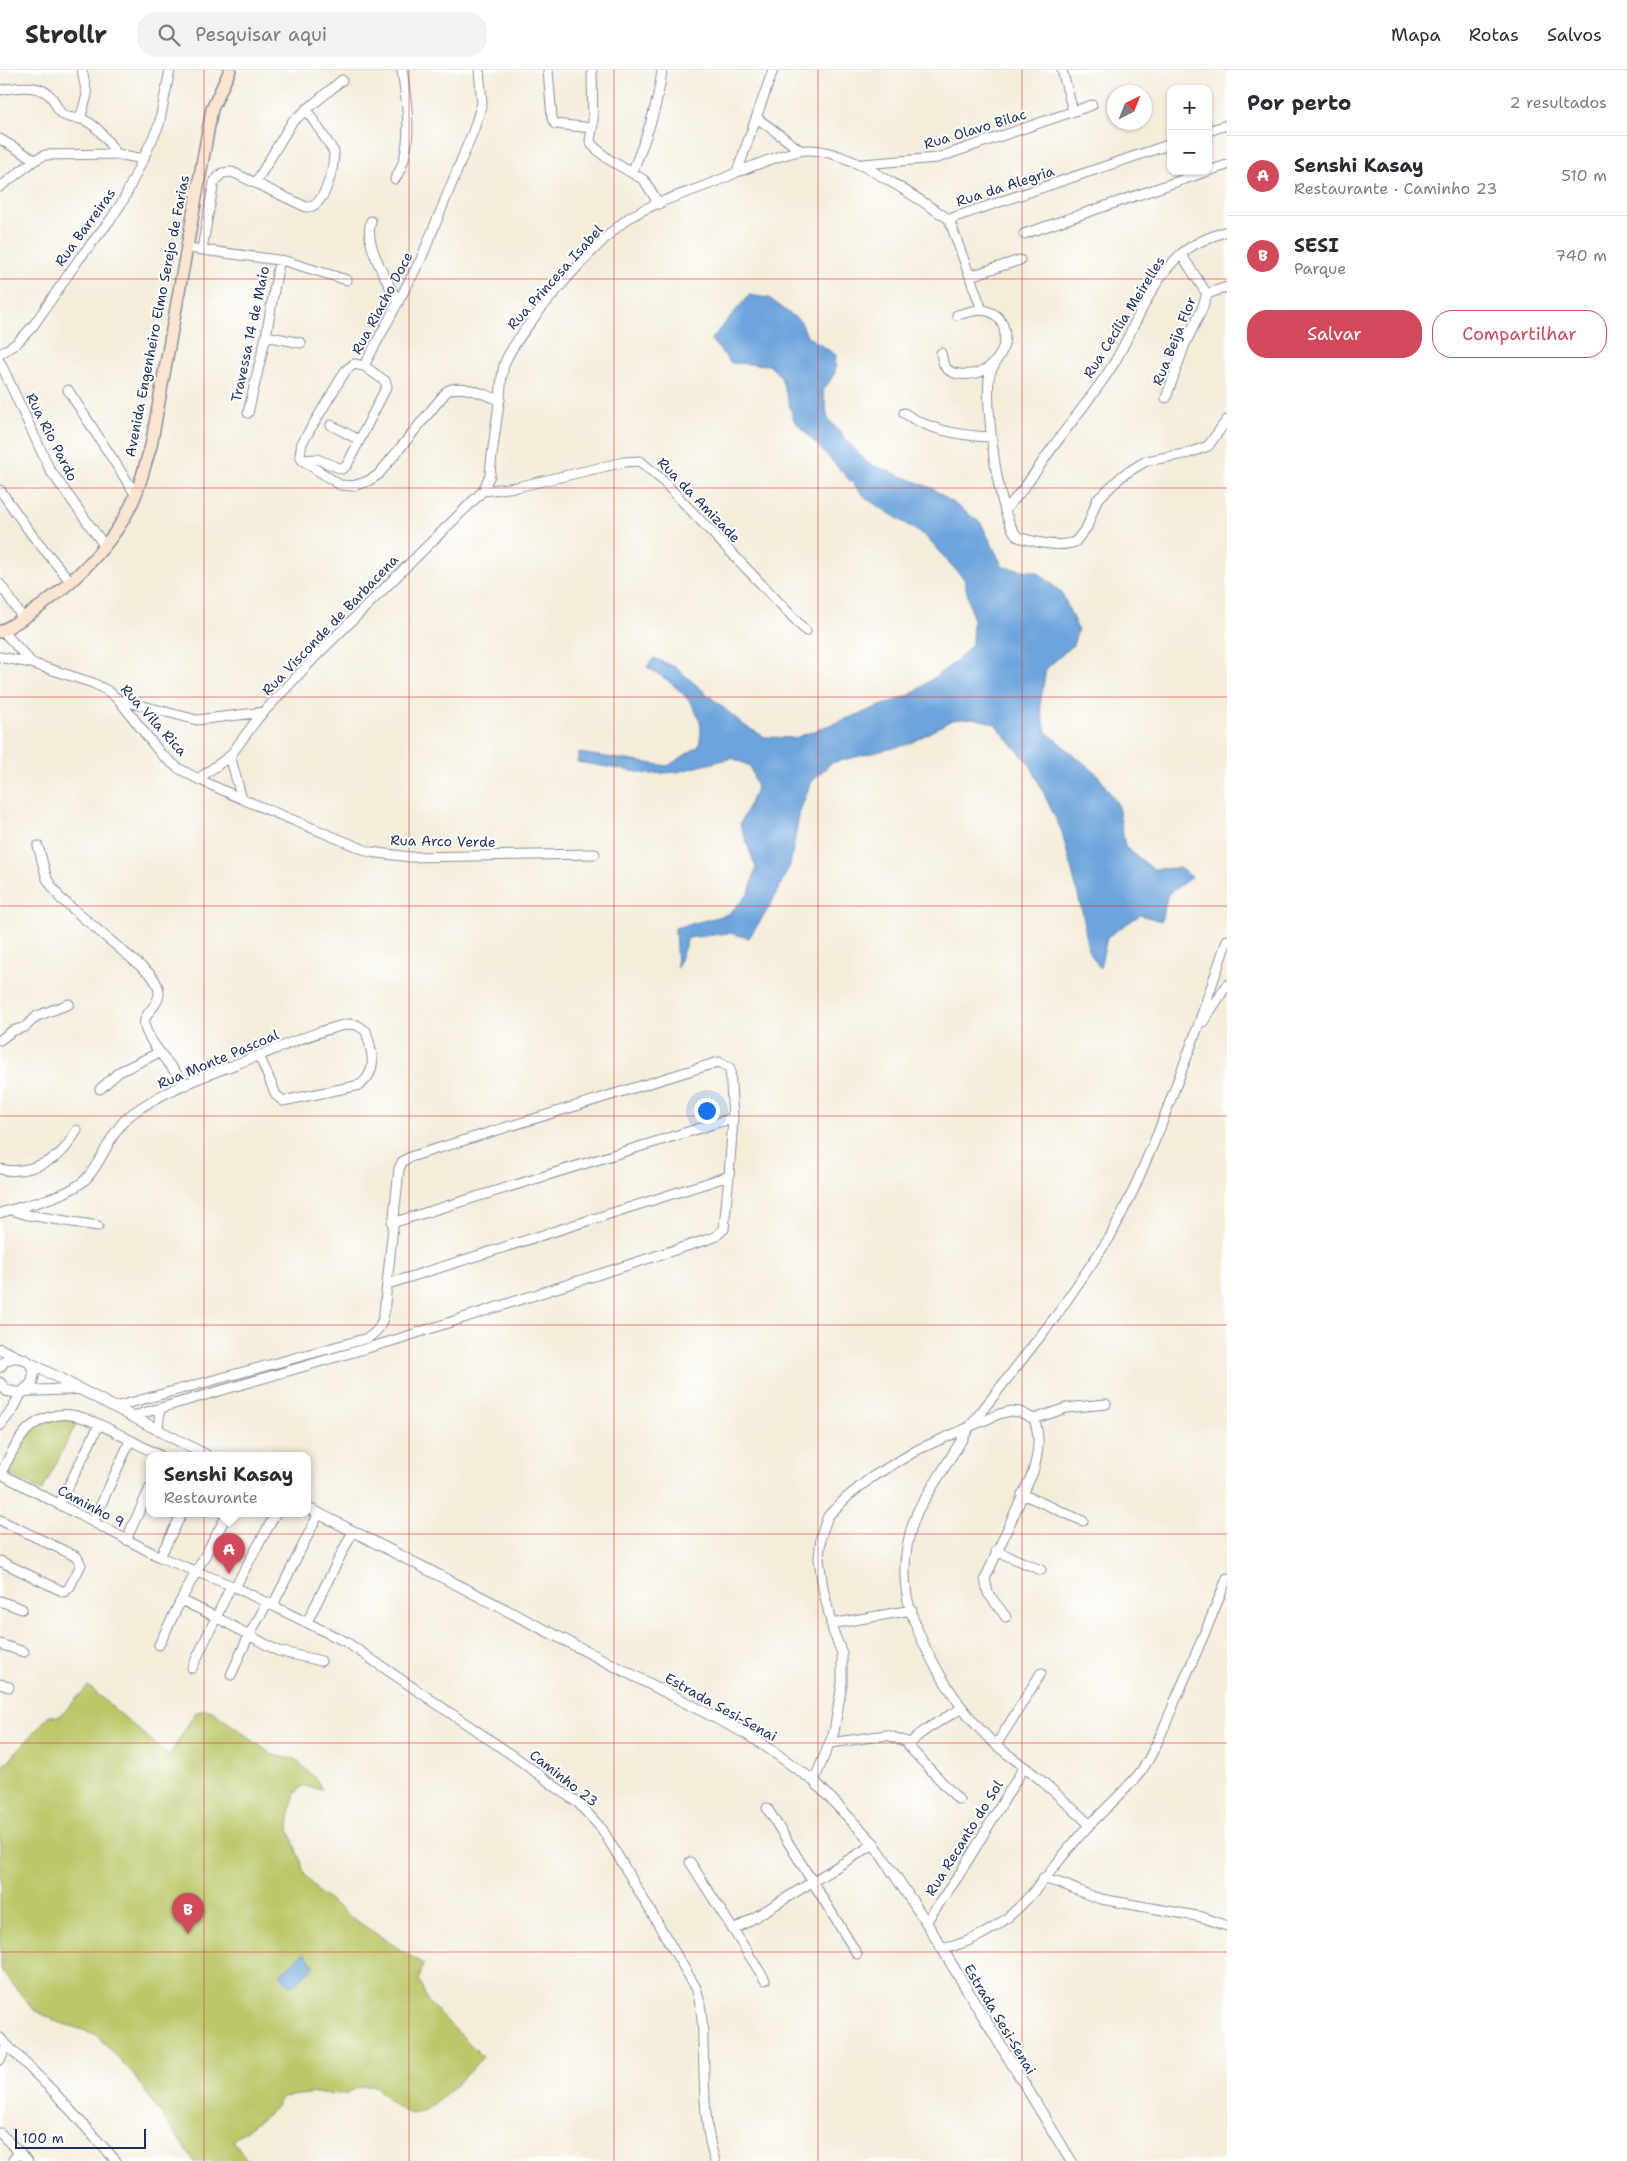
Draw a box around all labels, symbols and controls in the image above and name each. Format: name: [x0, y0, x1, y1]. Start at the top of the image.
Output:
search box: [137, 12, 487, 57]
text: Strollr: [25, 19, 107, 51]
icon: search: [155, 21, 183, 49]
text: Pesquisar aqui: [195, 22, 327, 47]
text: Mapa: [1391, 23, 1441, 47]
text: Rotas: [1469, 23, 1519, 47]
text: Salvos: [1547, 23, 1602, 47]
north arrow: [1107, 85, 1152, 130]
map controls: [1167, 85, 1212, 175]
button: +: [1167, 85, 1212, 130]
text: Por perto: [1247, 89, 1351, 117]
text: 2 resultados: [1509, 92, 1607, 113]
street label: Rua Olavo Bilac: [922, 105, 1028, 153]
button: −: [1167, 130, 1212, 175]
text: Senshi Kasay: [1294, 153, 1424, 178]
street label: Rua da Alegria: [954, 162, 1057, 210]
text: A: [1257, 165, 1269, 186]
text: 510 m: [1561, 165, 1607, 186]
street label: Avenida Engenheiro Elmo Serejo de Farias: [121, 174, 193, 458]
text: Restaurante · Caminho 23: [1294, 178, 1497, 199]
street label: Rua Barreiras: [51, 184, 119, 270]
street label: Rua Princesa Isabel: [503, 220, 607, 333]
text: SESI: [1294, 233, 1339, 258]
text: B: [1258, 245, 1268, 266]
text: 740 m: [1555, 245, 1607, 266]
street label: Rua Riacho Doce: [347, 249, 417, 357]
street label: Rua Cecília Meirelles: [1079, 253, 1169, 381]
text: Parque: [1294, 258, 1346, 279]
street label: Travessa 14 de Maio: [227, 264, 273, 404]
street label: Rua Beija Flor: [1148, 294, 1200, 388]
button: Salvar: [1247, 310, 1422, 358]
button: Compartilhar: [1432, 310, 1607, 358]
street label: Rua Rio Pardo: [22, 390, 82, 484]
street label: Rua da Amizade: [654, 453, 744, 547]
street label: Rua Visconde de Barbacena: [258, 551, 402, 699]
street label: Rua Vila Rica: [117, 680, 191, 760]
street label: Rua Arco Verde: [390, 831, 496, 851]
street label: Rua Monte Pascoal: [154, 1025, 282, 1093]
your location: [694, 1098, 720, 1124]
popup: [146, 1452, 311, 1517]
text: Senshi Kasay: [164, 1462, 293, 1487]
street label: Caminho 9: [55, 1481, 127, 1531]
text: Restaurante: [164, 1487, 258, 1508]
pin: A: [213, 1533, 245, 1574]
street label: Estrada Sesi-Senai: [662, 1669, 780, 1745]
street label: Caminho 23: [526, 1746, 602, 1810]
street label: Rua Recanto do Sol: [921, 1776, 1007, 1899]
pin: B: [172, 1893, 204, 1934]
street label: Estrada Sesi-Senai: [960, 1961, 1040, 2077]
scale bar: [15, 2126, 146, 2149]
text: 100 m: [22, 2129, 64, 2147]

